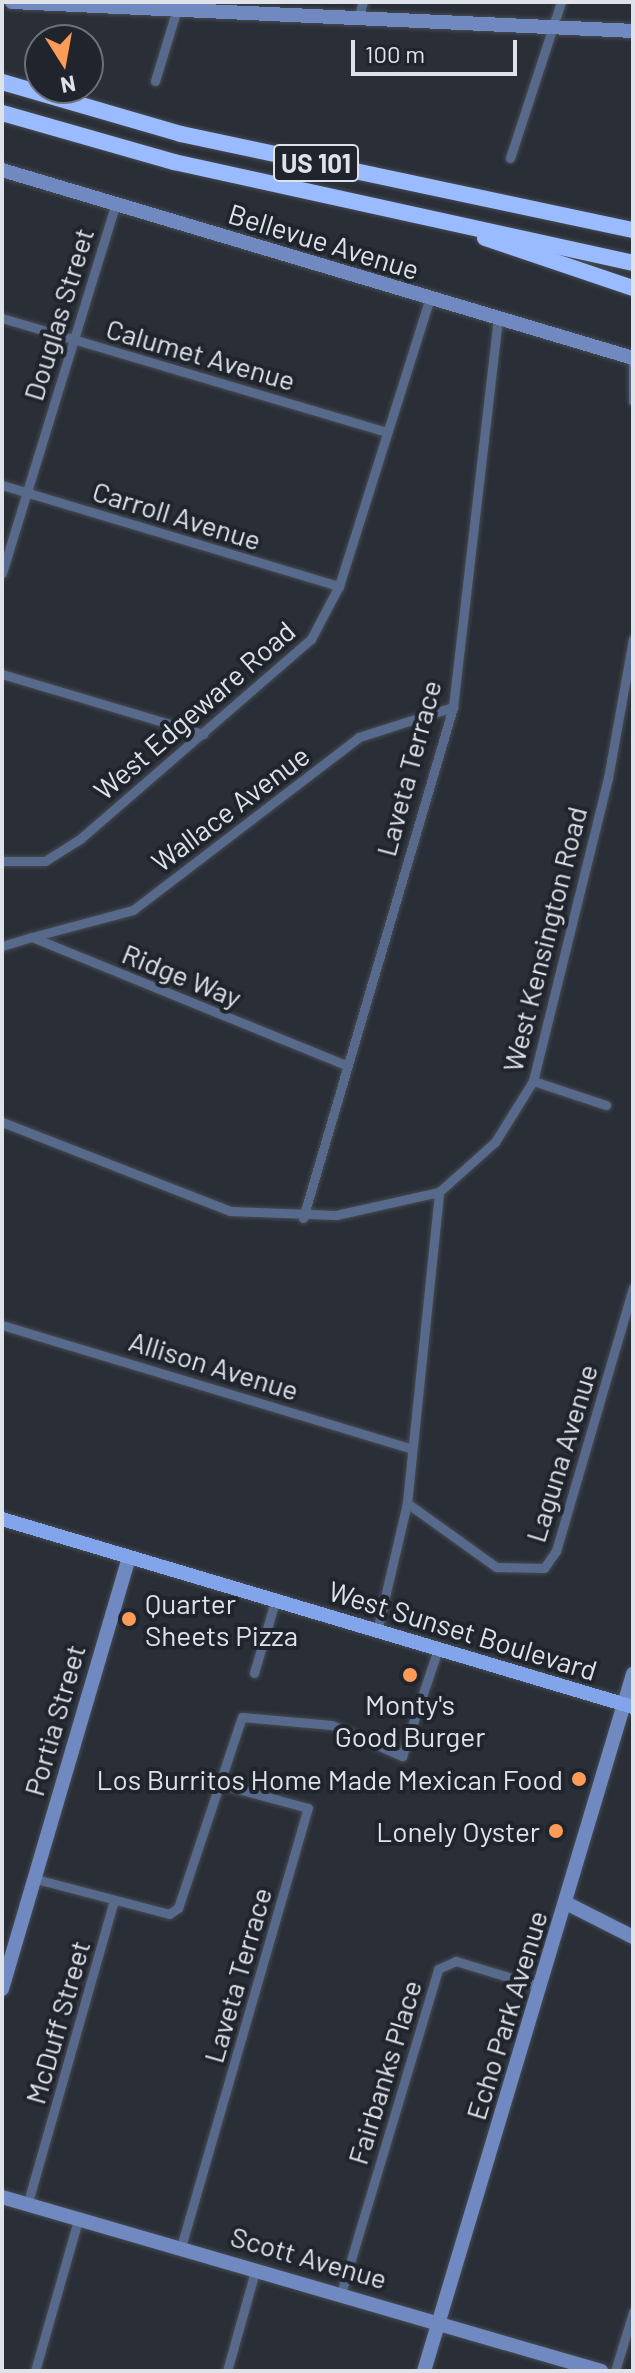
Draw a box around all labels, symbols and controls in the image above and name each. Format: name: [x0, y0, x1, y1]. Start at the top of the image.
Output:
north arrow: [24, 24, 104, 104]
scale bar: [355, 24, 521, 74]
text: 100 m: [365, 39, 425, 68]
text: N: [59, 71, 78, 100]
road number: US 101: [272, 141, 360, 185]
street label: Bellevue Avenue: [225, 196, 423, 286]
street label: Douglas Street: [16, 224, 100, 404]
street label: Calumet Avenue: [103, 311, 299, 397]
street label: Carroll Avenue: [89, 473, 265, 557]
street label: West Edgeware Road: [87, 613, 301, 807]
street label: Laveta Terrace: [368, 676, 448, 860]
street label: Wallace Avenue: [145, 738, 315, 878]
street label: West Kensington Road: [495, 803, 593, 1075]
street label: Ridge Way: [118, 936, 246, 1014]
street label: Allison Avenue: [125, 1323, 303, 1407]
street label: Laguna Avenue: [518, 1360, 604, 1546]
street label: West Sunset Boulevard: [325, 1573, 601, 1687]
place label: Quarter Sheets Pizza: [145, 1586, 298, 1652]
marker: Quarter Sheets Pizza: [120, 1610, 138, 1628]
street label: Portia Street: [16, 1641, 92, 1799]
marker: Monty's Good Burger: [401, 1666, 419, 1684]
place label: Monty's Good Burger: [335, 1687, 485, 1753]
place label: Los Burritos Home Made Mexican Food: [97, 1762, 563, 1796]
marker: Los Burritos Home Made Mexican Food: [570, 1770, 588, 1788]
place label: Lonely Oyster: [376, 1814, 540, 1848]
marker: Lonely Oyster: [547, 1822, 565, 1840]
street label: Laveta Terrace: [196, 1884, 278, 2066]
street label: Echo Park Avenue: [458, 1906, 554, 2124]
street label: McDuff Street: [18, 1936, 96, 2108]
street label: Fairbanks Place: [340, 1976, 428, 2168]
street label: Scott Avenue: [227, 2219, 391, 2295]

